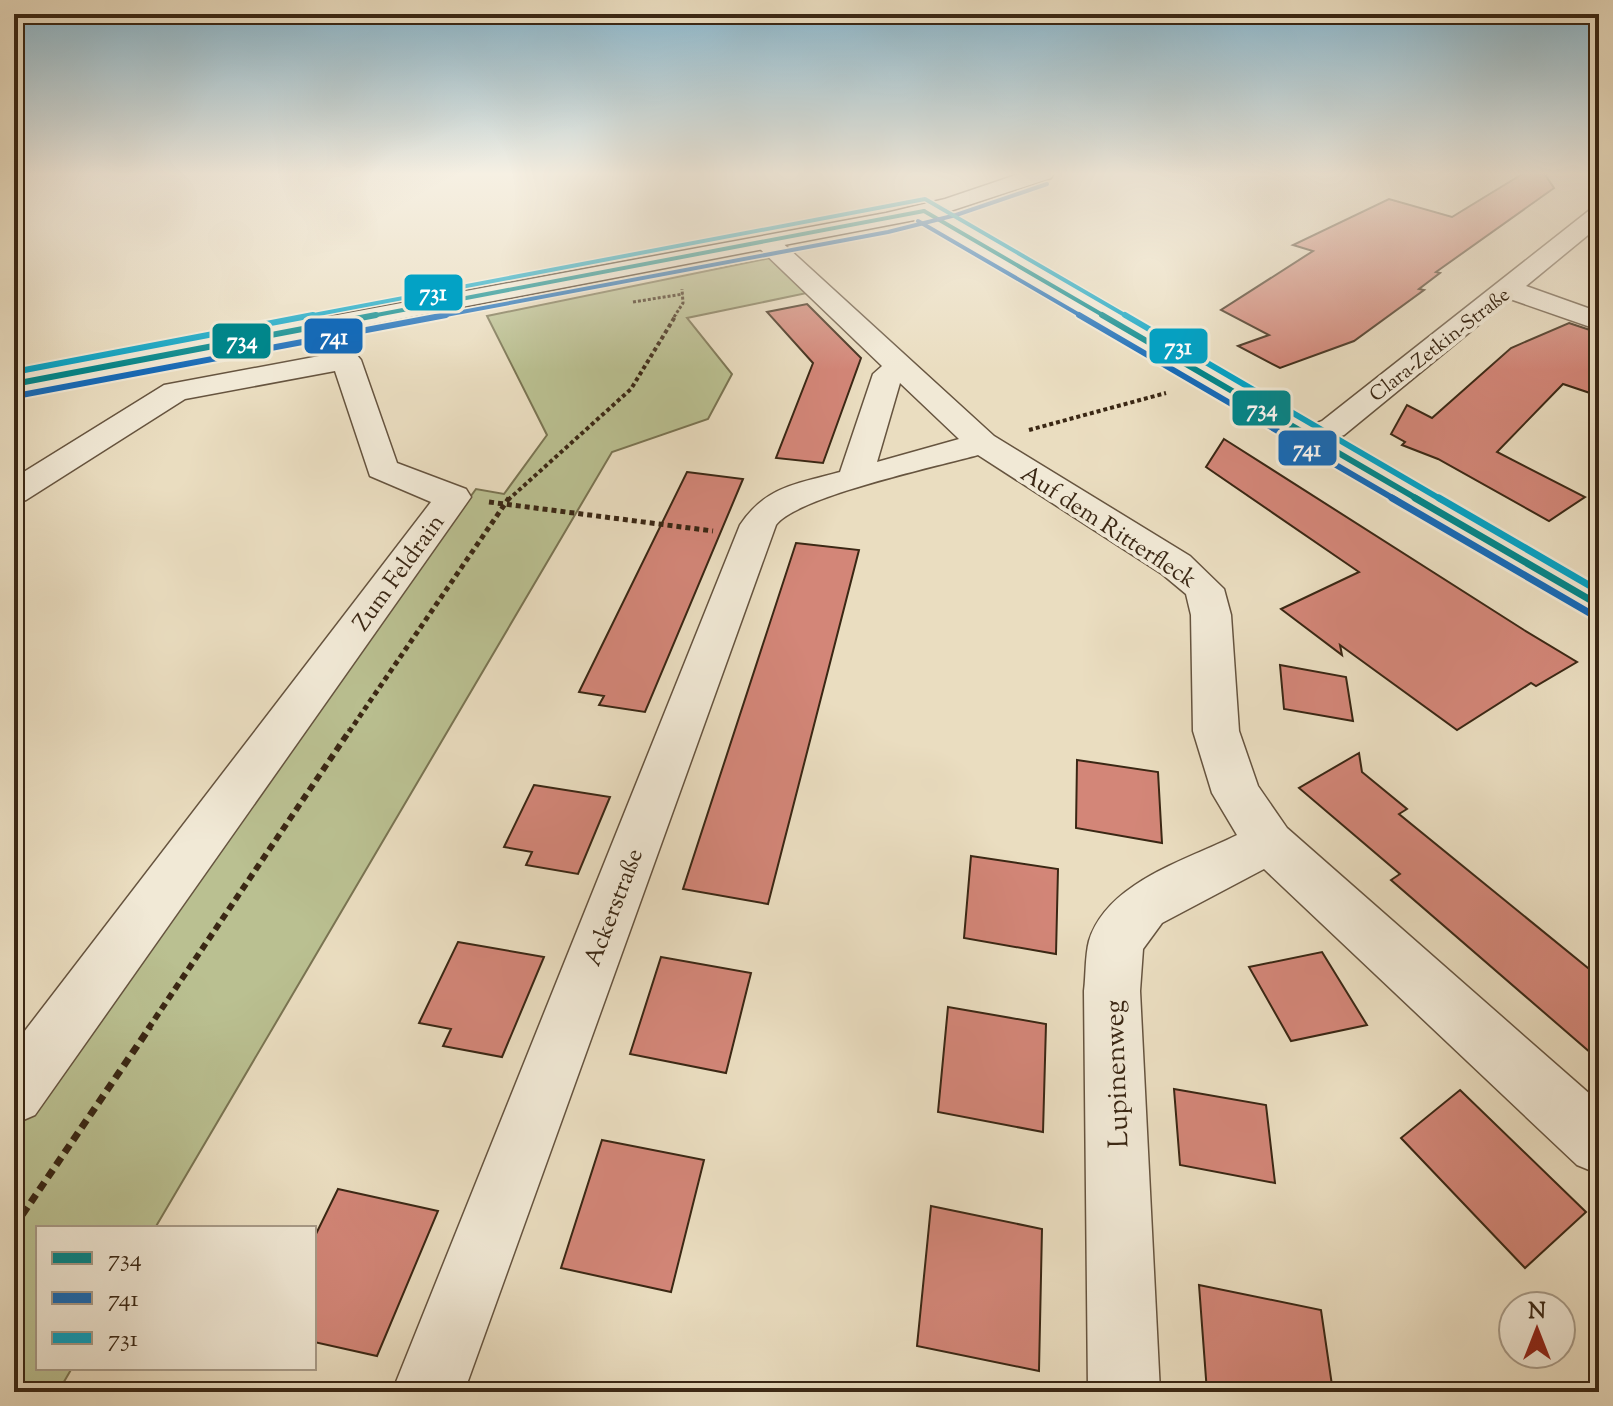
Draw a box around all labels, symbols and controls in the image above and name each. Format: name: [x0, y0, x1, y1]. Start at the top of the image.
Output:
line badge: 731: [403, 273, 464, 312]
text: 731: [419, 279, 447, 311]
street label: Clara-Zetkin-Straße: [1364, 282, 1517, 410]
line badge: 741: [303, 317, 364, 355]
line badge: 734: [211, 322, 272, 360]
text: 741: [320, 323, 349, 355]
text: 734: [227, 327, 258, 359]
line badge: 731: [1148, 327, 1209, 365]
text: 731: [1164, 333, 1192, 365]
line badge: 734: [1231, 389, 1292, 427]
text: 734: [1247, 395, 1278, 427]
line badge: 741: [1277, 429, 1338, 467]
text: 741: [1293, 435, 1322, 467]
street label: Auf dem Ritterfleck: [1013, 458, 1203, 597]
street label: Zum Feldrain: [346, 508, 454, 639]
street label: Ackerstraße: [577, 844, 653, 971]
street label: Lupinenweg: [1095, 999, 1141, 1149]
legend: [36, 1226, 316, 1370]
text: 734: [108, 1243, 142, 1277]
text: 741: [108, 1283, 139, 1317]
north arrow: [1497, 1290, 1577, 1370]
text: N: [1528, 1297, 1546, 1329]
text: 731: [108, 1323, 138, 1357]

